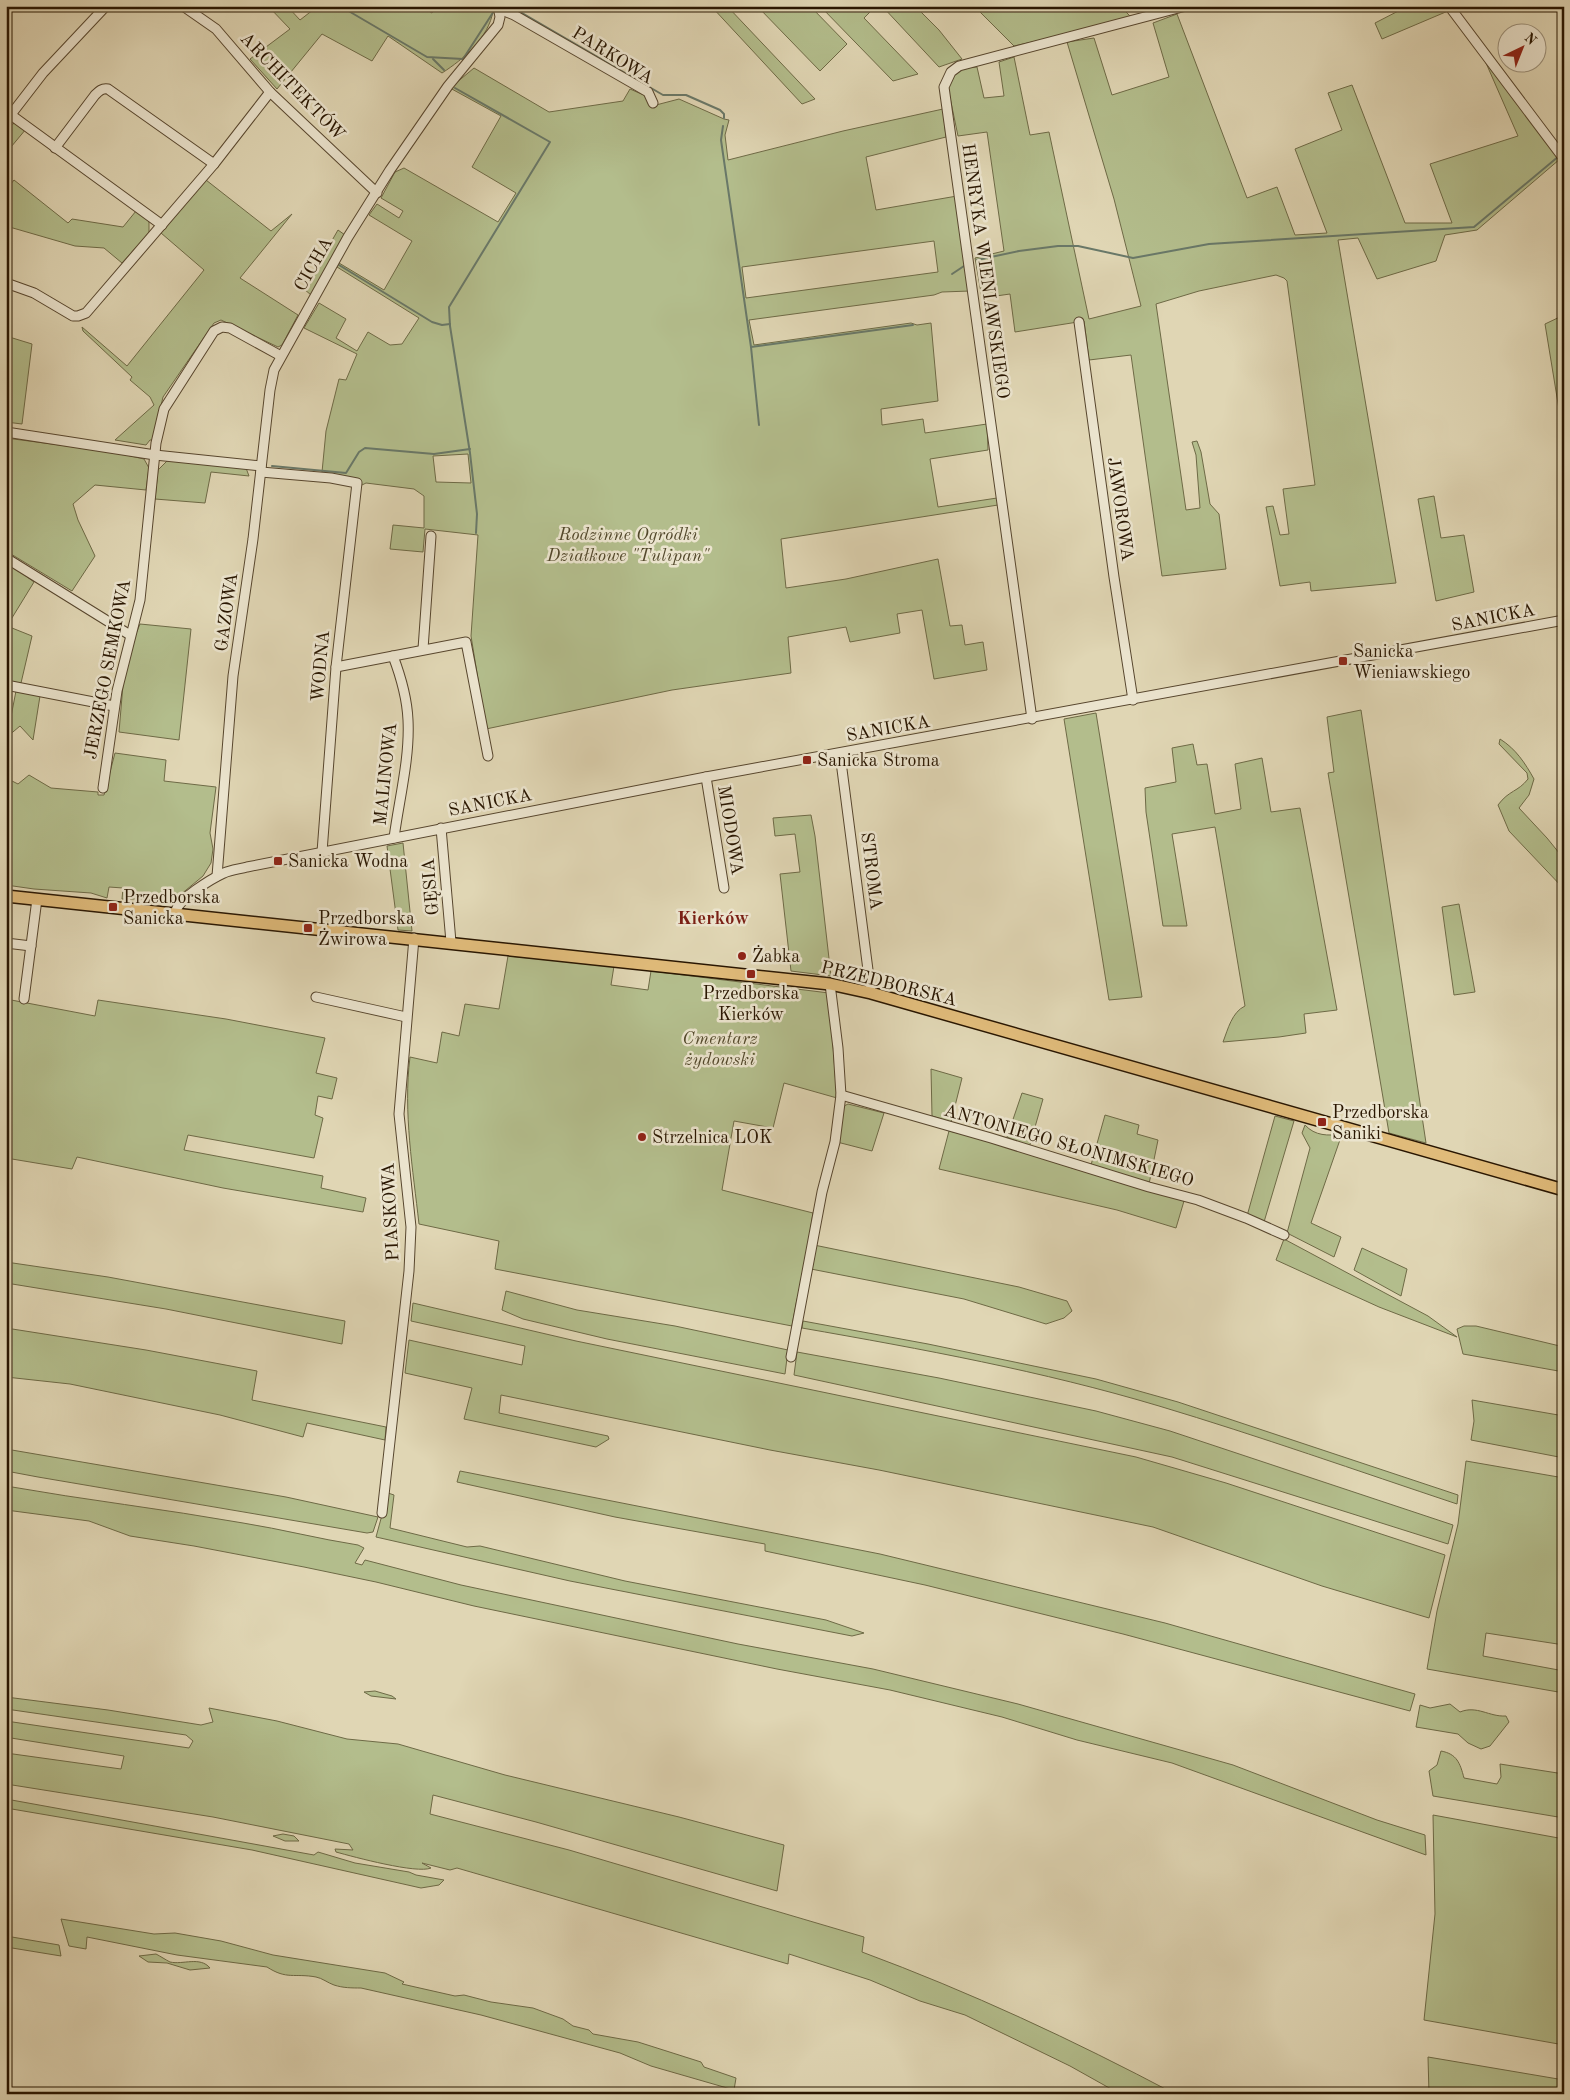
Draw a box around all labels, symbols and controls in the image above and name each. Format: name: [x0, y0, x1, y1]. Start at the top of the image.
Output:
north arrow: [1498, 22, 1548, 72]
street label: PARKOWA: [569, 24, 656, 88]
street label: ARCHITEKTÓW: [236, 26, 352, 144]
text: N: [1521, 30, 1539, 48]
street label: HENRYKA WIENIAWSKIEGO: [958, 142, 1012, 400]
street label: CICHA: [291, 234, 337, 295]
street label: JAWOROWA: [1104, 456, 1136, 562]
park label: Rodzinne Ogródki Działkowe "Tulipan": [546, 526, 710, 565]
street label: GAZOWA: [213, 571, 241, 653]
street label: JERZEGO SEMKOWA: [82, 577, 134, 761]
street label: SANICKA: [1450, 601, 1537, 635]
street label: WODNA: [309, 629, 333, 703]
place label: Sanicka Wieniawskiego: [1353, 643, 1471, 682]
marker: Sanicka Wieniawskiego: [1337, 655, 1349, 667]
street label: SANICKA: [845, 713, 932, 745]
street label: MALINOWA: [372, 722, 400, 826]
place label: Sanicka Stroma: [817, 752, 940, 770]
marker: Sanicka Stroma: [801, 754, 813, 766]
street label: MIODOWA: [714, 784, 746, 876]
street label: SANICKA: [447, 786, 534, 820]
street label: STROMA: [857, 831, 885, 911]
place label: Sanicka Wodna: [288, 853, 408, 871]
marker: Sanicka Wodna: [272, 855, 284, 867]
street label: GĘSIA: [420, 857, 442, 916]
place label: Przedborska Sanicka: [123, 889, 220, 928]
marker: Przedborska Sanicka: [107, 901, 119, 913]
place label: Przedborska Żwirowa: [318, 910, 415, 949]
district label: Kierków: [677, 910, 749, 929]
marker: Przedborska Żwirowa: [302, 922, 314, 934]
place label: Żabka: [752, 945, 800, 966]
marker: Żabka: [736, 950, 748, 962]
street label: PRZEDBORSKA: [819, 958, 959, 1010]
marker: Przedborska Kierków: [745, 968, 757, 980]
place label: Przedborska Kierków: [703, 985, 800, 1024]
park label: Cmentarz żydowski: [682, 1030, 758, 1069]
street label: ANTONIEGO SŁONIMSKIEGO: [942, 1102, 1196, 1190]
place label: Przedborska Saniki: [1332, 1104, 1429, 1143]
marker: Przedborska Saniki: [1316, 1116, 1328, 1128]
place label: Strzelnica LOK: [652, 1129, 773, 1147]
marker: Strzelnica LOK: [636, 1131, 648, 1143]
street label: PIASKOWA: [379, 1162, 403, 1262]

